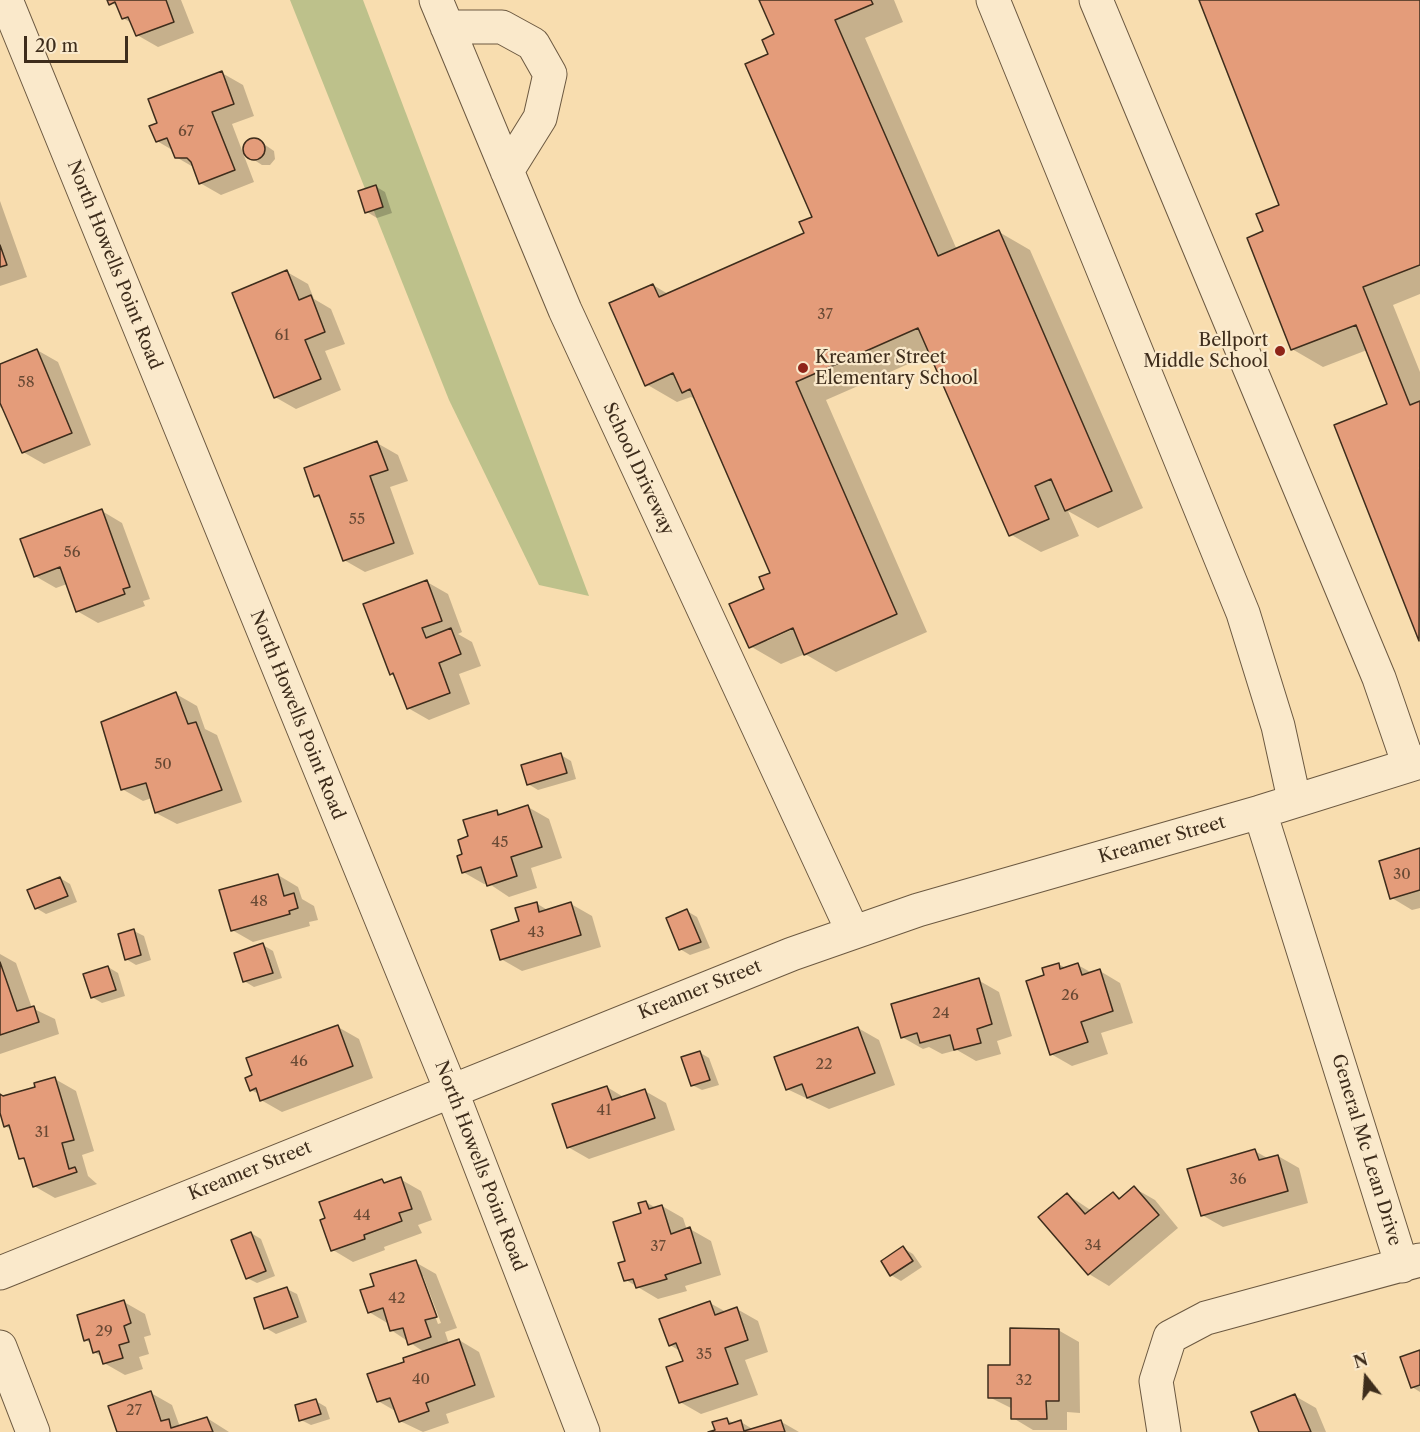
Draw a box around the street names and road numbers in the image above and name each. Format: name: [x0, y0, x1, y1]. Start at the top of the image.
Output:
street label: North Howells Point Road: [62, 157, 166, 373]
street label: School Driveway: [598, 399, 678, 539]
street label: North Howells Point Road: [245, 607, 349, 823]
street label: Kreamer Street: [1096, 812, 1228, 868]
street label: Kreamer Street: [635, 955, 765, 1025]
street label: General Mc Lean Drive: [1327, 1052, 1405, 1248]
street label: North Howells Point Road: [430, 1058, 530, 1274]
street label: Kreamer Street: [185, 1136, 315, 1206]

